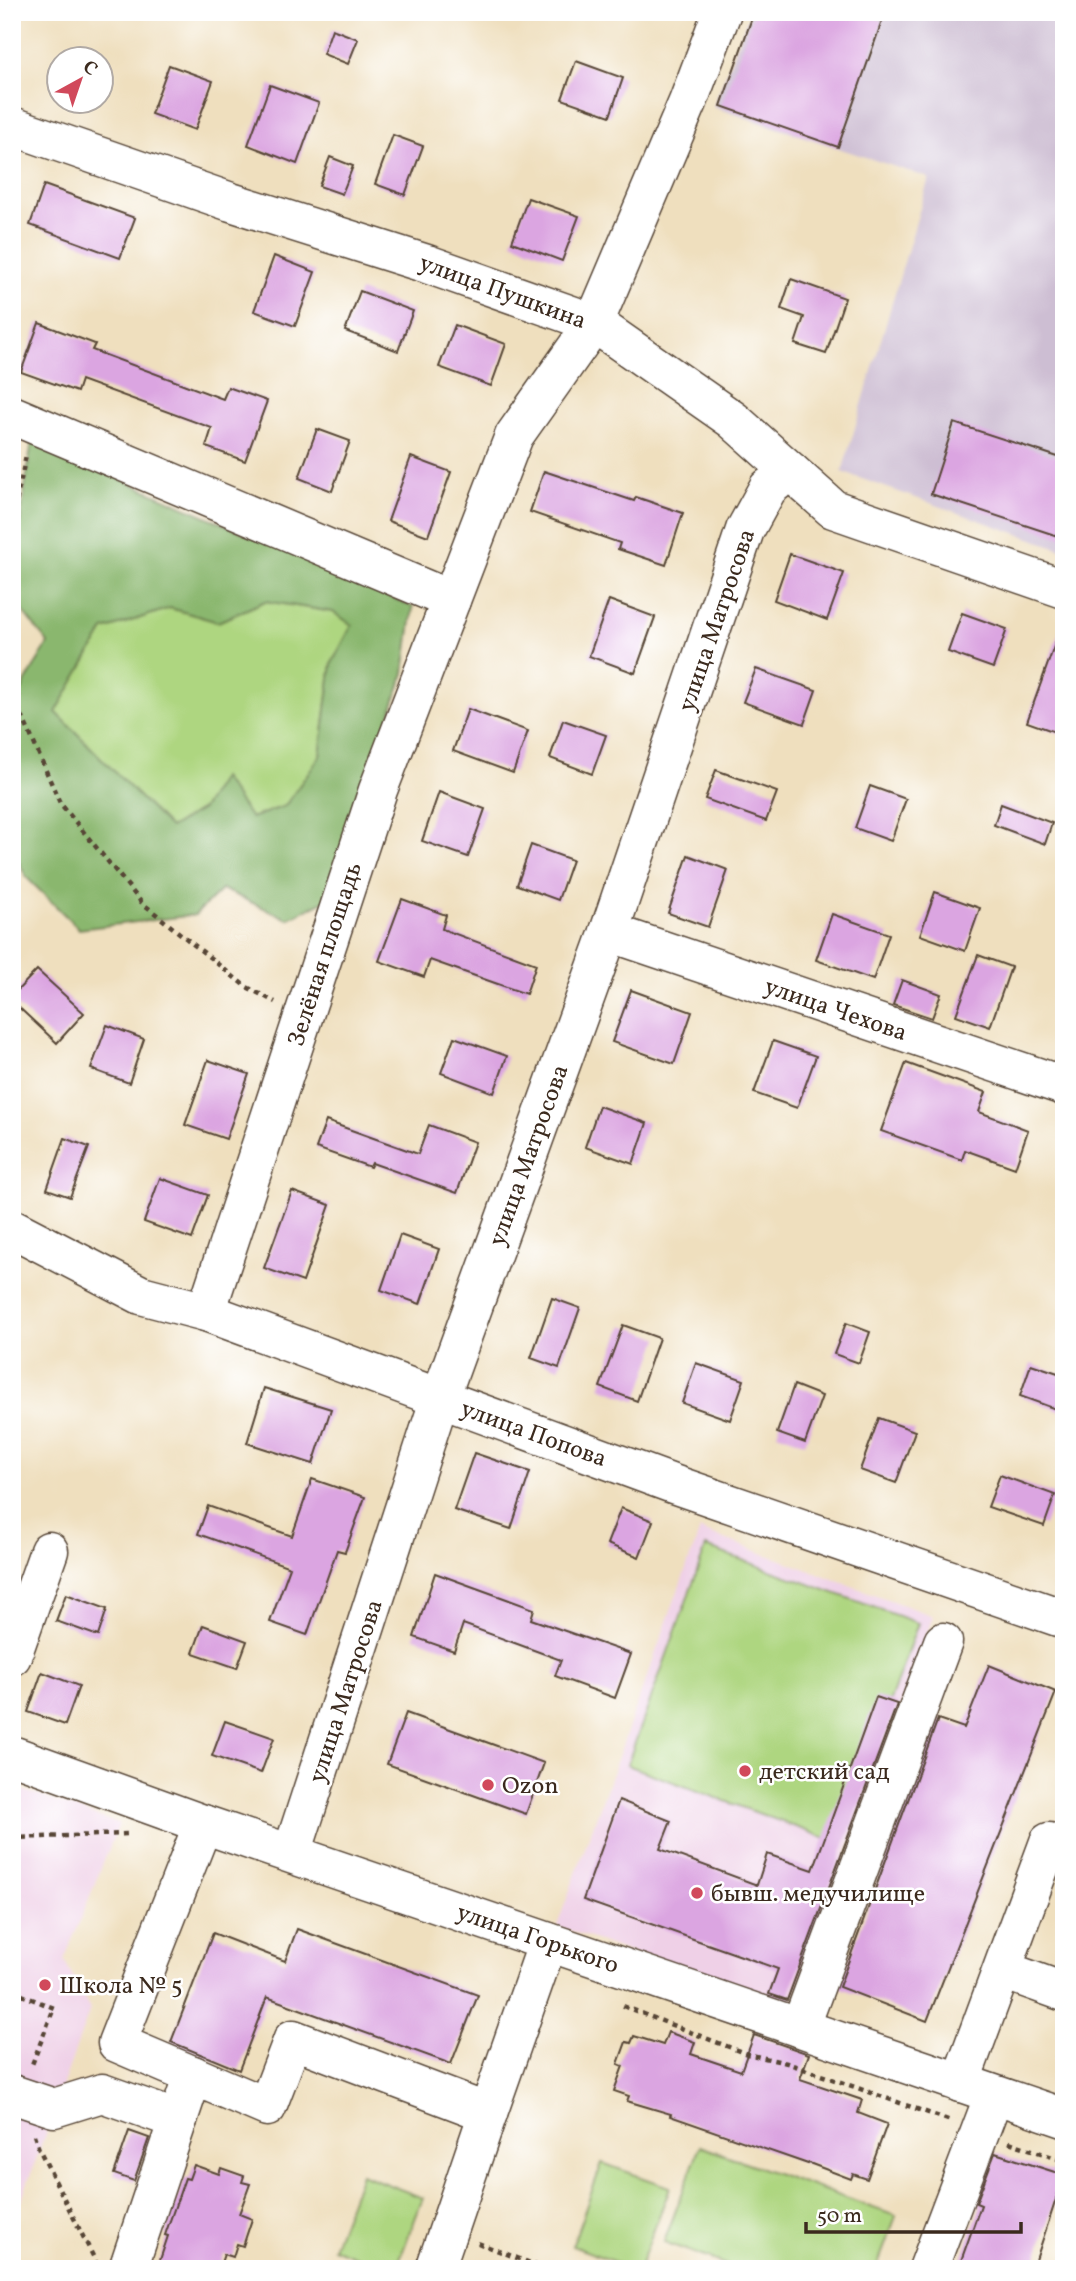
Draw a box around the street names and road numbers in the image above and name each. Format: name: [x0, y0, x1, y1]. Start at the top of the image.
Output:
street label: улица Пушкина: [414, 247, 591, 339]
street label: улица Матросова: [671, 525, 765, 716]
street label: Зелёная площадь: [280, 858, 372, 1051]
street label: улица Чехова: [760, 971, 911, 1051]
street label: улица Матросова: [481, 1060, 579, 1251]
street label: улица Попова: [456, 1393, 611, 1477]
street label: улица Матросова: [301, 1596, 393, 1788]
street label: улица Горького: [452, 1896, 623, 1984]

